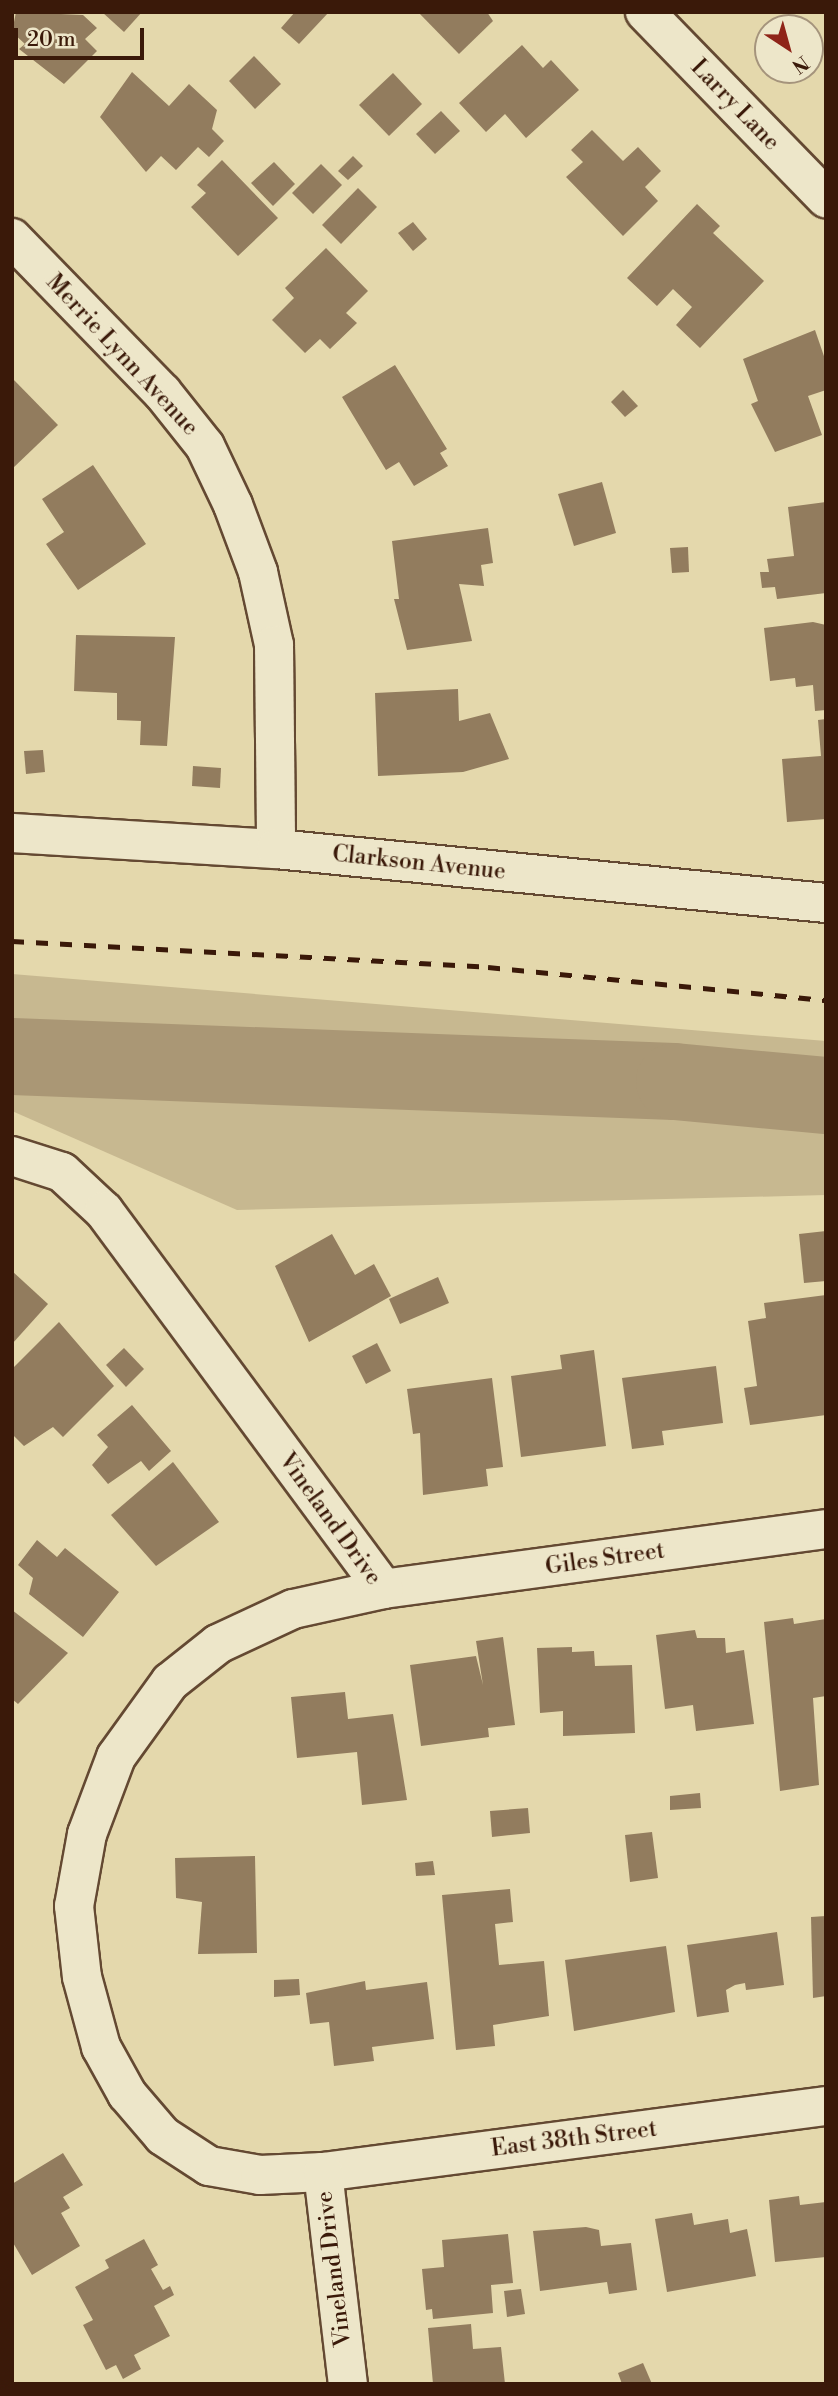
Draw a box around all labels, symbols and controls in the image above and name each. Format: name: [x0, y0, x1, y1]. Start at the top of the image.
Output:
scale bar: [18, 14, 147, 58]
north arrow: [754, 14, 824, 84]
text: 20 m: [27, 27, 76, 53]
text: N: [787, 50, 813, 78]
street label: Larry Lane: [685, 54, 785, 156]
street label: Merrie Lynn Avenue: [40, 269, 204, 441]
street label: Clarkson Avenue: [331, 840, 507, 886]
street label: Vineland Drive: [273, 1448, 387, 1590]
street label: Giles Street: [544, 1537, 666, 1581]
street label: East 38th Street: [490, 2115, 658, 2163]
street label: Vineland Drive: [311, 2190, 357, 2348]

